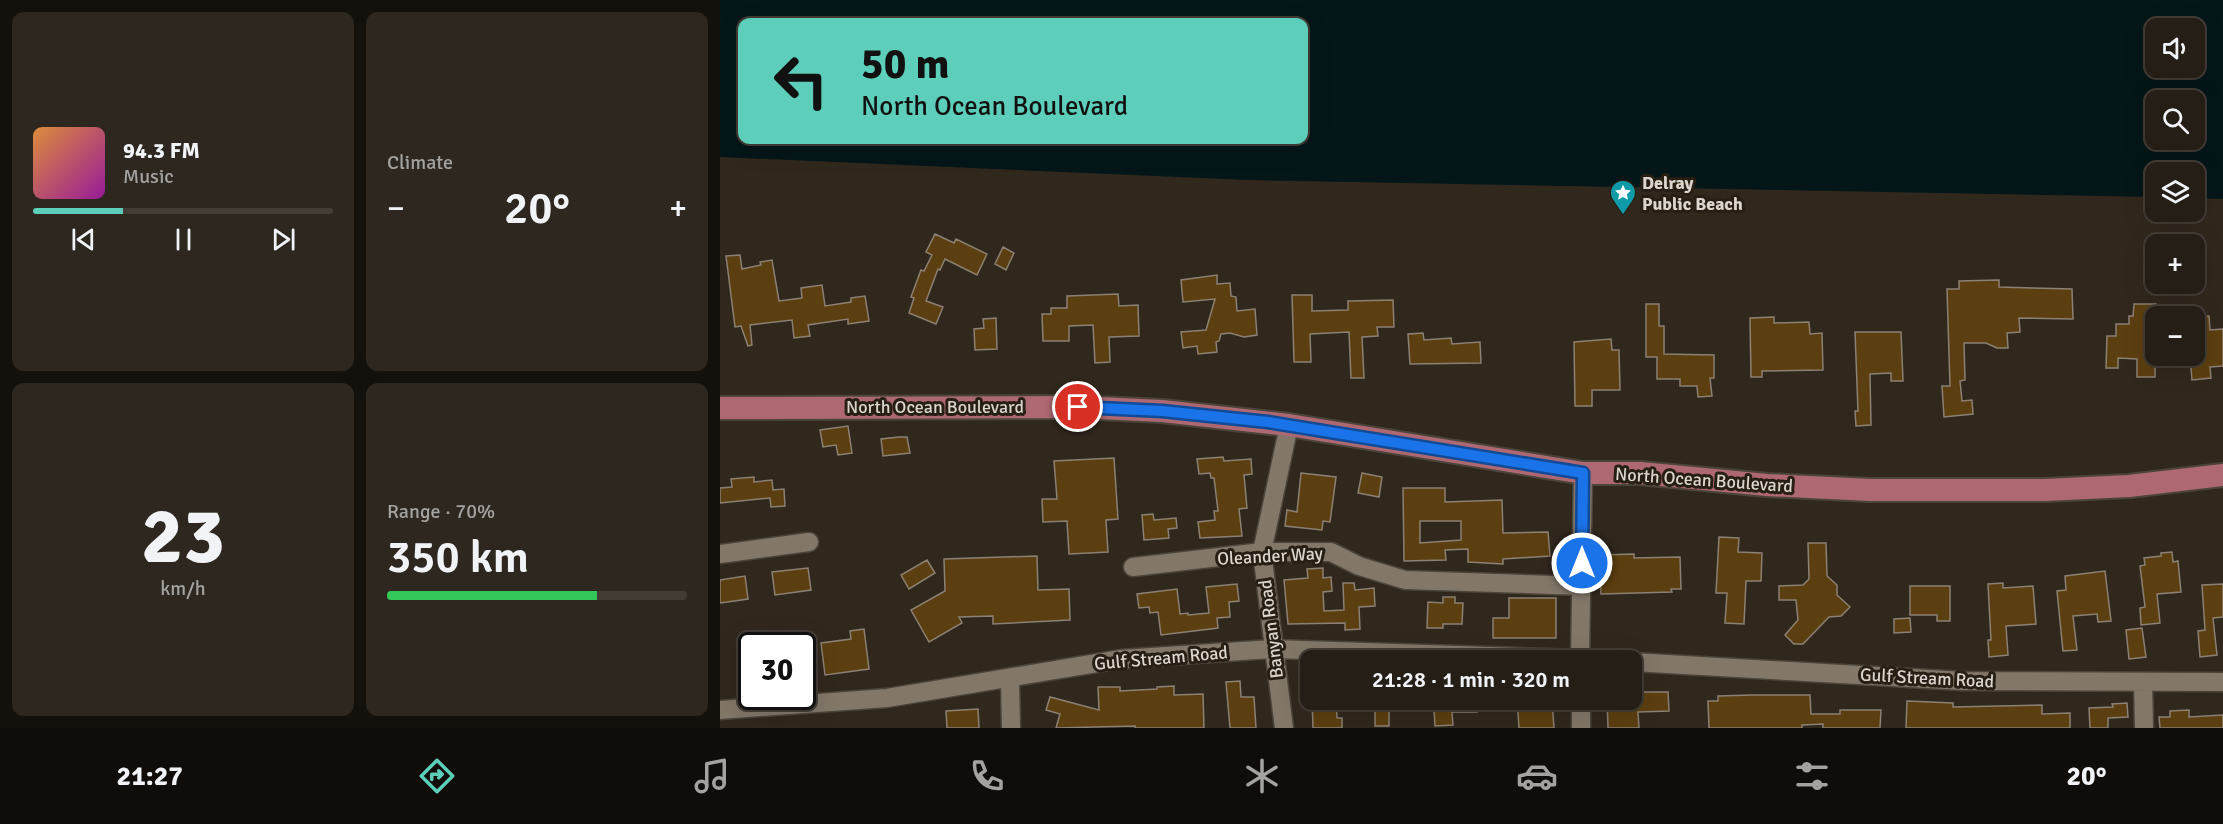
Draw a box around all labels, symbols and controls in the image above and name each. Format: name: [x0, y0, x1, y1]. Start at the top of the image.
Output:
map controls: [2145, 18, 2205, 366]
button: sound: [2145, 18, 2205, 78]
text: 50 m: [861, 39, 950, 90]
icon: left: [762, 42, 840, 120]
text: North Ocean Boulevard: [861, 90, 1128, 123]
button: search: [2145, 90, 2205, 150]
text: 94.3 FM: [123, 137, 200, 164]
text: Climate: [387, 150, 453, 175]
button: layers: [2145, 162, 2205, 222]
text: Music: [123, 164, 174, 189]
place label: Delray Public Beach: [1642, 172, 1743, 215]
place icon: Delray Public Beach: [1608, 178, 1638, 216]
text: 20°: [504, 181, 570, 236]
text: −: [387, 188, 405, 229]
text: +: [669, 188, 687, 229]
icon: previous: [67, 223, 100, 256]
icon: pause: [167, 223, 200, 256]
icon: next: [267, 223, 300, 256]
button: +: [2145, 234, 2205, 294]
button: −: [2145, 306, 2205, 366]
pin: [1052, 381, 1103, 432]
icon: arrive: [1061, 390, 1094, 423]
street label: North Ocean Boulevard: [846, 396, 1024, 418]
street label: North Ocean Boulevard: [1614, 463, 1794, 497]
text: 23: [141, 489, 225, 585]
text: Range · 70%: [387, 499, 495, 524]
text: 350 km: [387, 530, 529, 585]
position arrow: [1550, 531, 1614, 595]
street label: Oleander Way: [1216, 542, 1324, 570]
text: km/h: [160, 576, 206, 601]
street label: Banyan Road: [1254, 578, 1288, 680]
speed limit sign: 30: [738, 632, 816, 710]
street label: Gulf Stream Road: [1093, 641, 1229, 675]
street label: Gulf Stream Road: [1859, 664, 1995, 692]
text: 21:28 · 1 min · 320 m: [1372, 666, 1570, 693]
icon: directions: [416, 755, 458, 797]
icon: music: [691, 755, 733, 797]
icon: phone: [966, 755, 1008, 797]
icon: climate: [1241, 755, 1283, 797]
icon: car: [1516, 755, 1558, 797]
icon: filters: [1791, 755, 1833, 797]
text: 21:27: [117, 760, 183, 793]
text: 20°: [2066, 760, 2106, 793]

